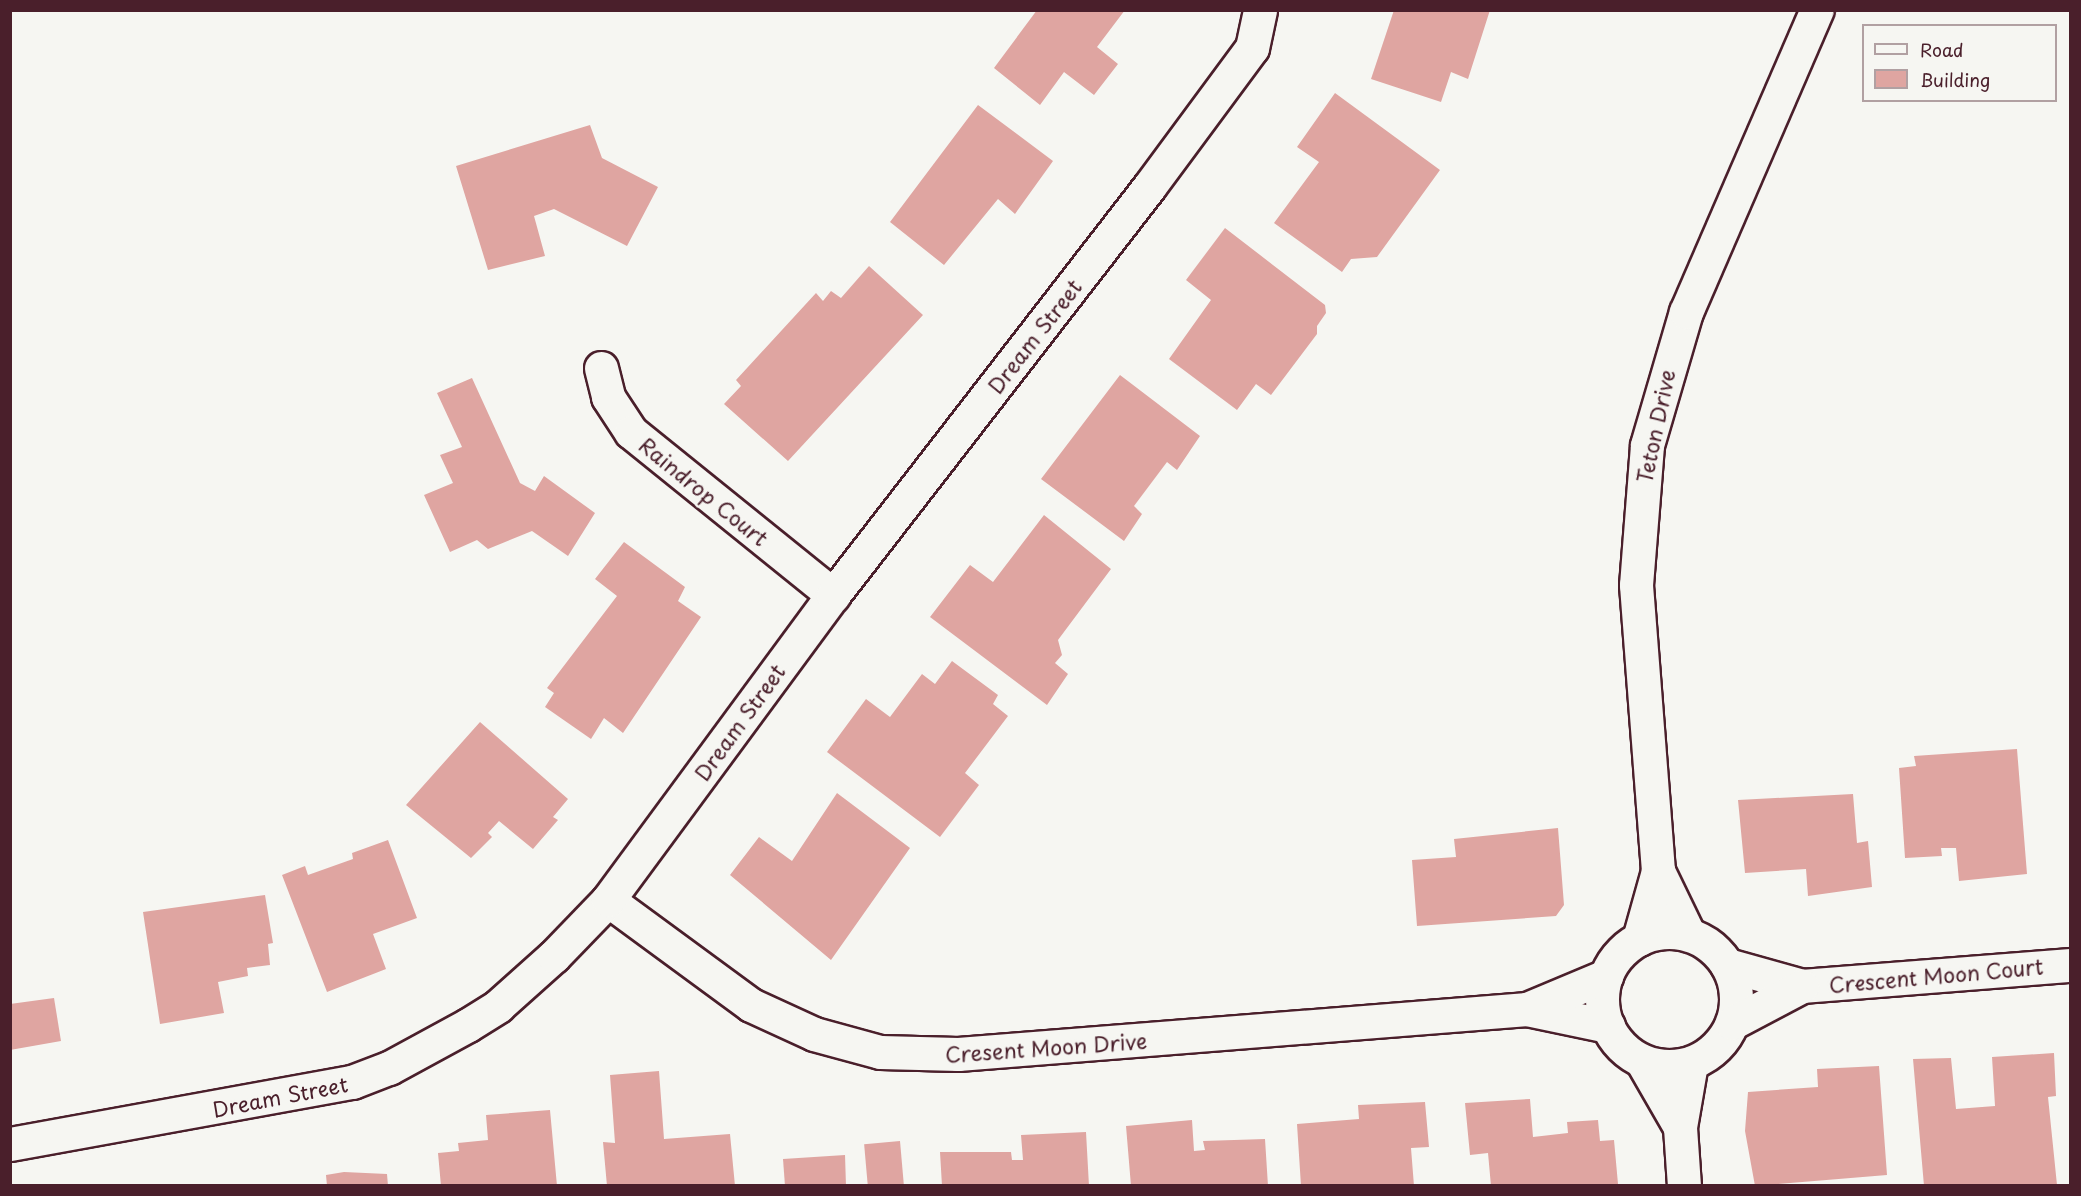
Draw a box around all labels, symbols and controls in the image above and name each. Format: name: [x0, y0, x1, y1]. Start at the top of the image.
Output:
legend: [1862, 24, 2057, 102]
text: Road: [1920, 36, 1964, 63]
text: Building: [1920, 66, 1990, 93]
street label: Dream Street: [982, 274, 1086, 398]
street label: Teton Drive: [1631, 367, 1679, 485]
street label: Raindrop Court: [635, 432, 773, 550]
street label: Dream Street: [688, 659, 790, 785]
street label: Crescent Moon Court: [1828, 953, 2044, 997]
street label: Cresent Moon Drive: [944, 1027, 1148, 1067]
street label: Dream Street: [210, 1070, 350, 1122]

